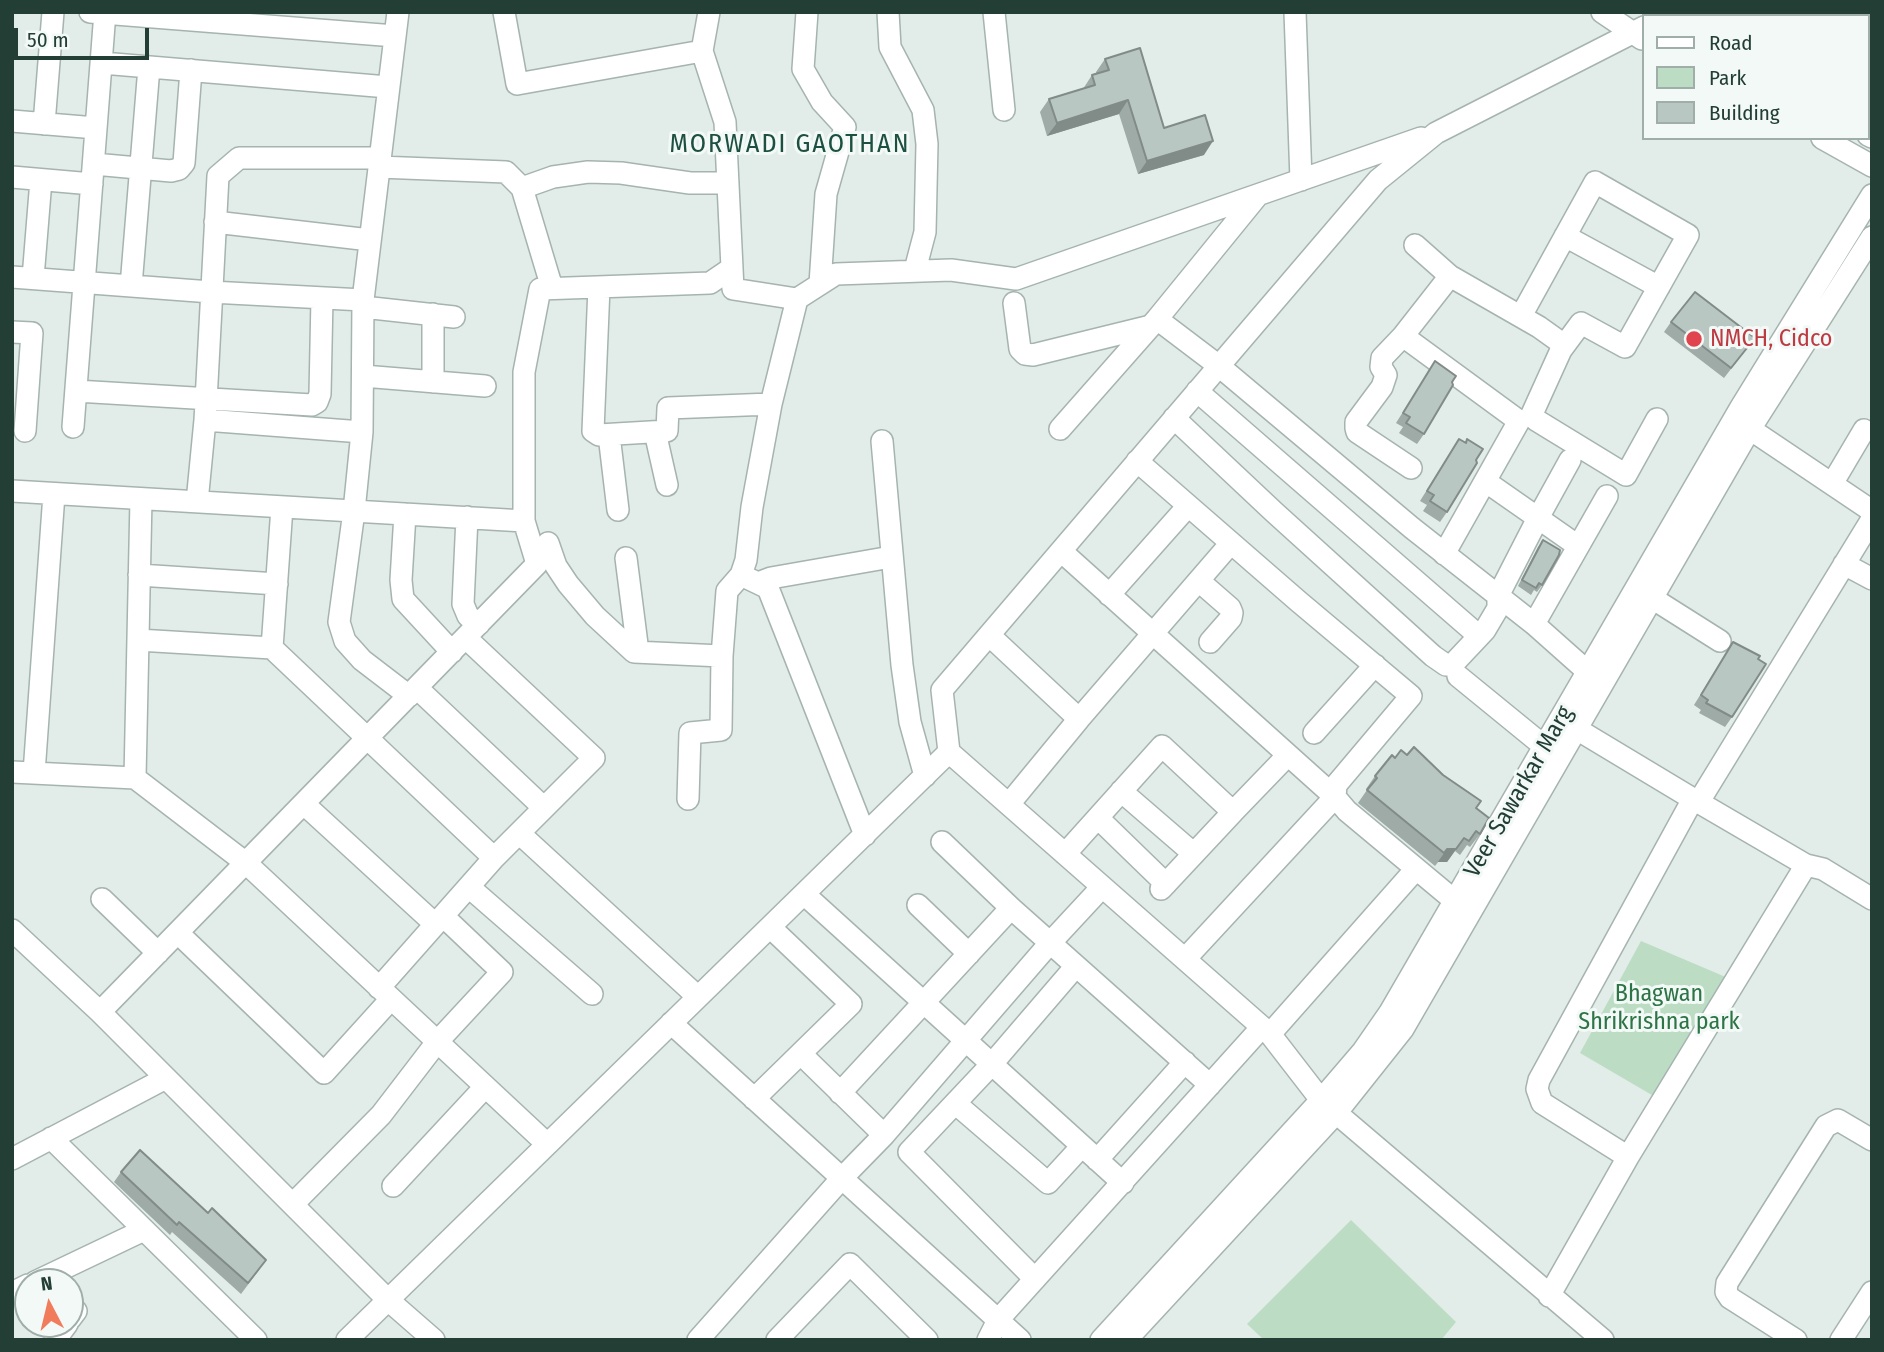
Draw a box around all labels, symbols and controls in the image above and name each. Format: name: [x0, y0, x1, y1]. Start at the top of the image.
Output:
scale bar: [18, 14, 152, 58]
legend: [1643, 14, 1870, 140]
text: 50 m: [27, 27, 69, 53]
text: Road: [1709, 30, 1753, 56]
text: Park: [1709, 65, 1746, 91]
text: Building: [1709, 100, 1780, 126]
district label: MORWADI GAOTHAN: [671, 129, 909, 161]
place label: NMCH, Cidco: [1710, 325, 1832, 353]
marker: NMCH, Cidco: [1684, 329, 1704, 349]
street label: Veer Sawarkar Marg: [1458, 701, 1580, 883]
park label: Bhagwan Shrikrishna park: [1578, 980, 1740, 1036]
north arrow: [14, 1268, 84, 1338]
text: N: [40, 1272, 54, 1296]

